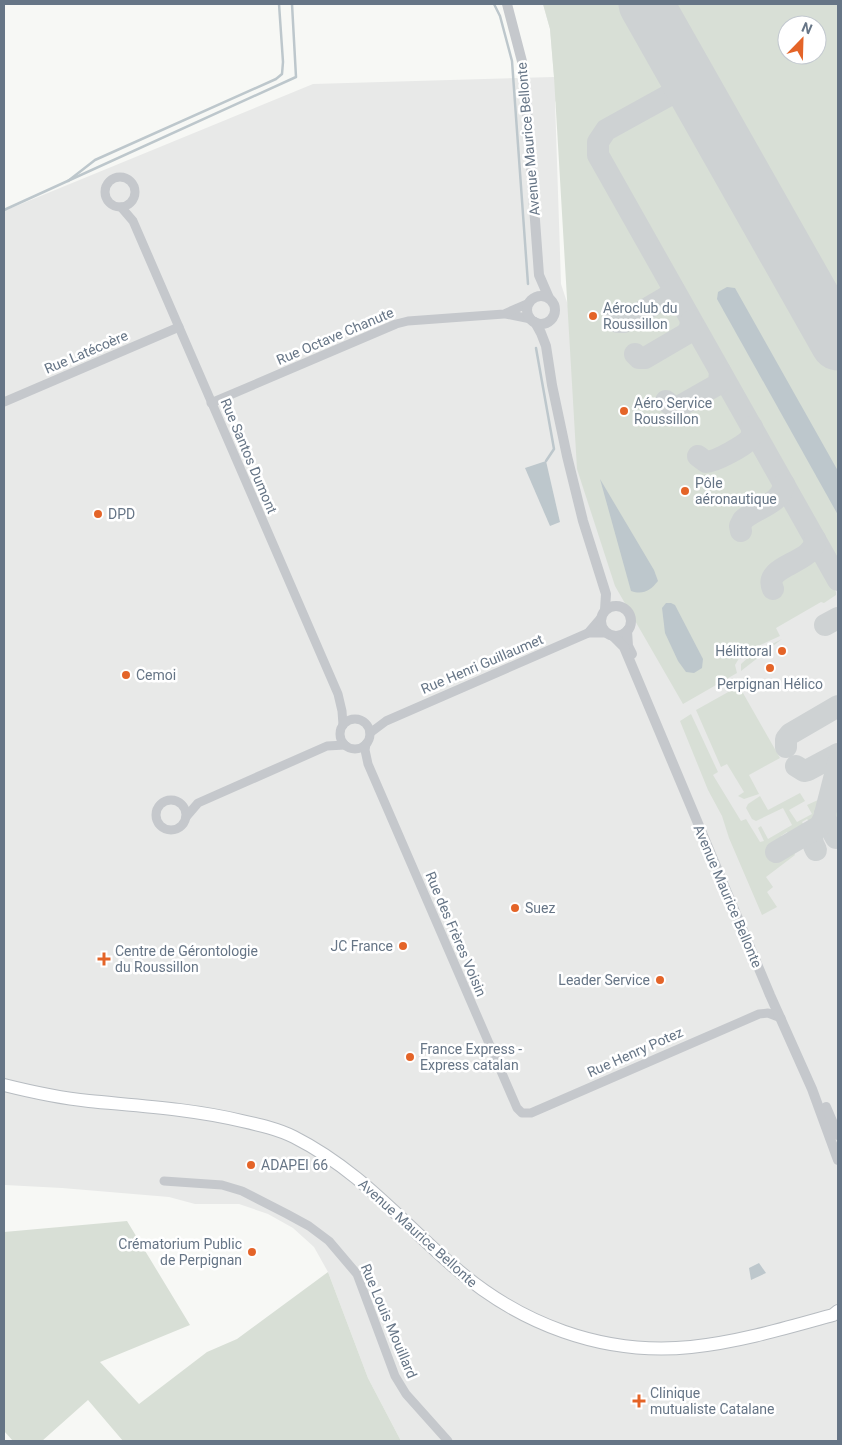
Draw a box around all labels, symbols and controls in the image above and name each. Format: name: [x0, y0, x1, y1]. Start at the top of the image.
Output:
north arrow: [777, 15, 827, 65]
text: N: [799, 19, 815, 37]
street label: Avenue Maurice Bellonte: [513, 62, 543, 216]
place label: Aéroclub du Roussillon: [603, 300, 678, 332]
street label: Rue Octave Chanute: [274, 304, 396, 368]
marker: Aéroclub du Roussillon: [587, 310, 599, 322]
street label: Rue Latécoère: [42, 327, 130, 377]
place label: Aéro Service Roussillon: [634, 395, 712, 427]
street label: Rue Santos Dumont: [218, 396, 281, 516]
marker: Aéro Service Roussillon: [618, 405, 630, 417]
place label: Pôle aéronautique: [695, 475, 777, 507]
marker: Pôle aéronautique: [679, 485, 691, 497]
place label: DPD: [108, 506, 135, 522]
marker: DPD: [92, 508, 104, 520]
street label: Rue Henri Guillaumet: [419, 631, 546, 697]
place label: Hélittoral: [715, 643, 772, 659]
marker: Hélittoral: [776, 645, 788, 657]
marker: Perpignan Hélico: [764, 662, 776, 674]
place label: Cemoi: [136, 667, 176, 683]
marker: Cemoi: [120, 669, 132, 681]
place label: Perpignan Hélico: [717, 676, 823, 692]
street label: Avenue Maurice Bellonte: [691, 822, 765, 970]
street label: Rue des Frères Voisin: [422, 869, 490, 999]
place label: Suez: [525, 900, 555, 916]
marker: Suez: [509, 902, 521, 914]
place label: JC France: [331, 938, 393, 954]
marker: JC France: [397, 940, 409, 952]
place label: Centre de Gérontologie du Roussillon: [115, 943, 258, 975]
marker: Centre de Gérontologie du Roussillon: [97, 952, 111, 966]
place label: Leader Service: [558, 972, 650, 988]
marker: Leader Service: [654, 974, 666, 986]
street label: Rue Henry Potez: [585, 1024, 685, 1080]
place label: France Express - Express catalan: [420, 1041, 522, 1073]
marker: France Express - Express catalan: [404, 1051, 416, 1063]
place label: ADAPEI 66: [261, 1157, 328, 1173]
marker: ADAPEI 66: [245, 1159, 257, 1171]
street label: Avenue Maurice Bellonte: [355, 1176, 481, 1290]
place label: Crématorium Public de Perpignan: [118, 1236, 242, 1268]
marker: Crématorium Public de Perpignan: [246, 1246, 258, 1258]
street label: Rue Louis Mouillard: [358, 1261, 420, 1381]
place label: Clinique mutualiste Catalane: [650, 1385, 775, 1417]
marker: Clinique mutualiste Catalane: [632, 1394, 646, 1408]

